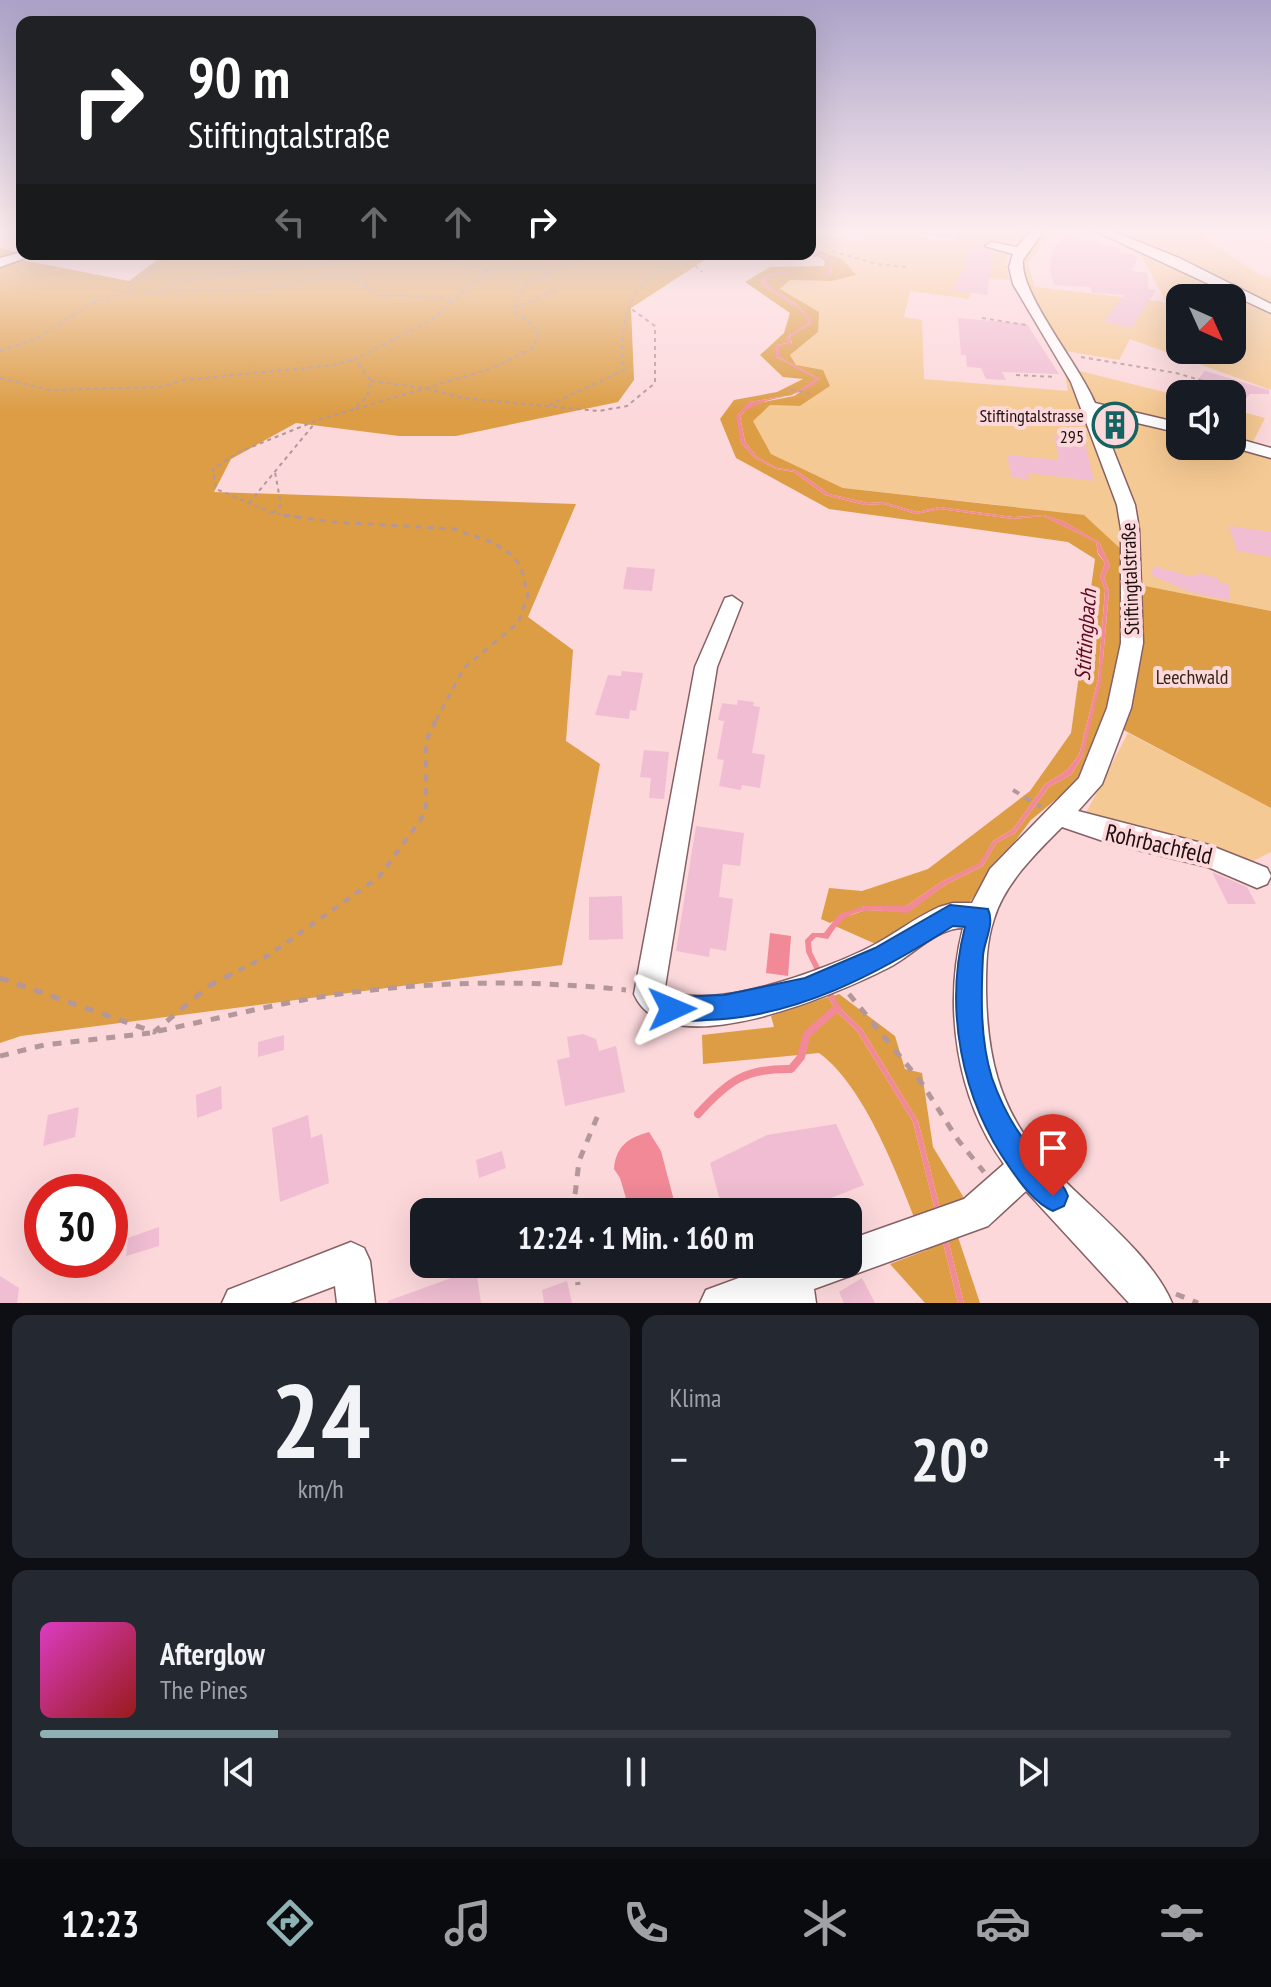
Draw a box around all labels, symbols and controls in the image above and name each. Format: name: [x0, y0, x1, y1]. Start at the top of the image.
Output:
text: 90 m: [188, 41, 290, 113]
icon: right: [56, 48, 160, 152]
text: Stiftingtalstraße: [188, 111, 390, 158]
icon: left: [268, 200, 312, 244]
icon: ahead: [352, 200, 396, 244]
icon: ahead: [436, 200, 480, 244]
icon: right: [520, 200, 564, 244]
north arrow: [1166, 284, 1246, 364]
map controls: [1166, 284, 1246, 460]
button: sound: [1166, 380, 1246, 460]
building icon: Stiftingtalstrasse 295: [1091, 401, 1139, 449]
place label: Stiftingtalstrasse 295: [979, 404, 1084, 448]
street label: Stiftingtalstraße: [1115, 522, 1145, 636]
water label: Stiftingbach: [1068, 587, 1102, 682]
park label: Leechwald: [1156, 664, 1228, 690]
street label: Rohrbachfeld: [1102, 817, 1216, 871]
position arrow: [630, 967, 714, 1051]
pin: [1019, 1114, 1087, 1196]
icon: arrive: [1031, 1126, 1075, 1170]
speed limit sign: 30: [24, 1174, 128, 1278]
text: 12:24 · 1 Min. · 160 m: [518, 1218, 754, 1257]
text: 24: [271, 1352, 370, 1487]
text: Klima: [670, 1381, 721, 1414]
text: 20°: [911, 1420, 990, 1498]
text: −: [670, 1430, 688, 1487]
text: +: [1213, 1430, 1231, 1487]
text: km/h: [298, 1472, 344, 1505]
text: Afterglow: [160, 1634, 265, 1673]
text: The Pines: [160, 1673, 248, 1706]
icon: previous: [217, 1750, 261, 1794]
icon: pause: [614, 1750, 658, 1794]
icon: next: [1011, 1750, 1055, 1794]
icon: directions: [262, 1895, 318, 1951]
icon: music: [440, 1895, 496, 1951]
icon: phone: [618, 1895, 674, 1951]
icon: climate: [797, 1895, 853, 1951]
icon: car: [975, 1895, 1031, 1951]
icon: filters: [1154, 1895, 1210, 1951]
text: 12:23: [61, 1900, 139, 1947]

